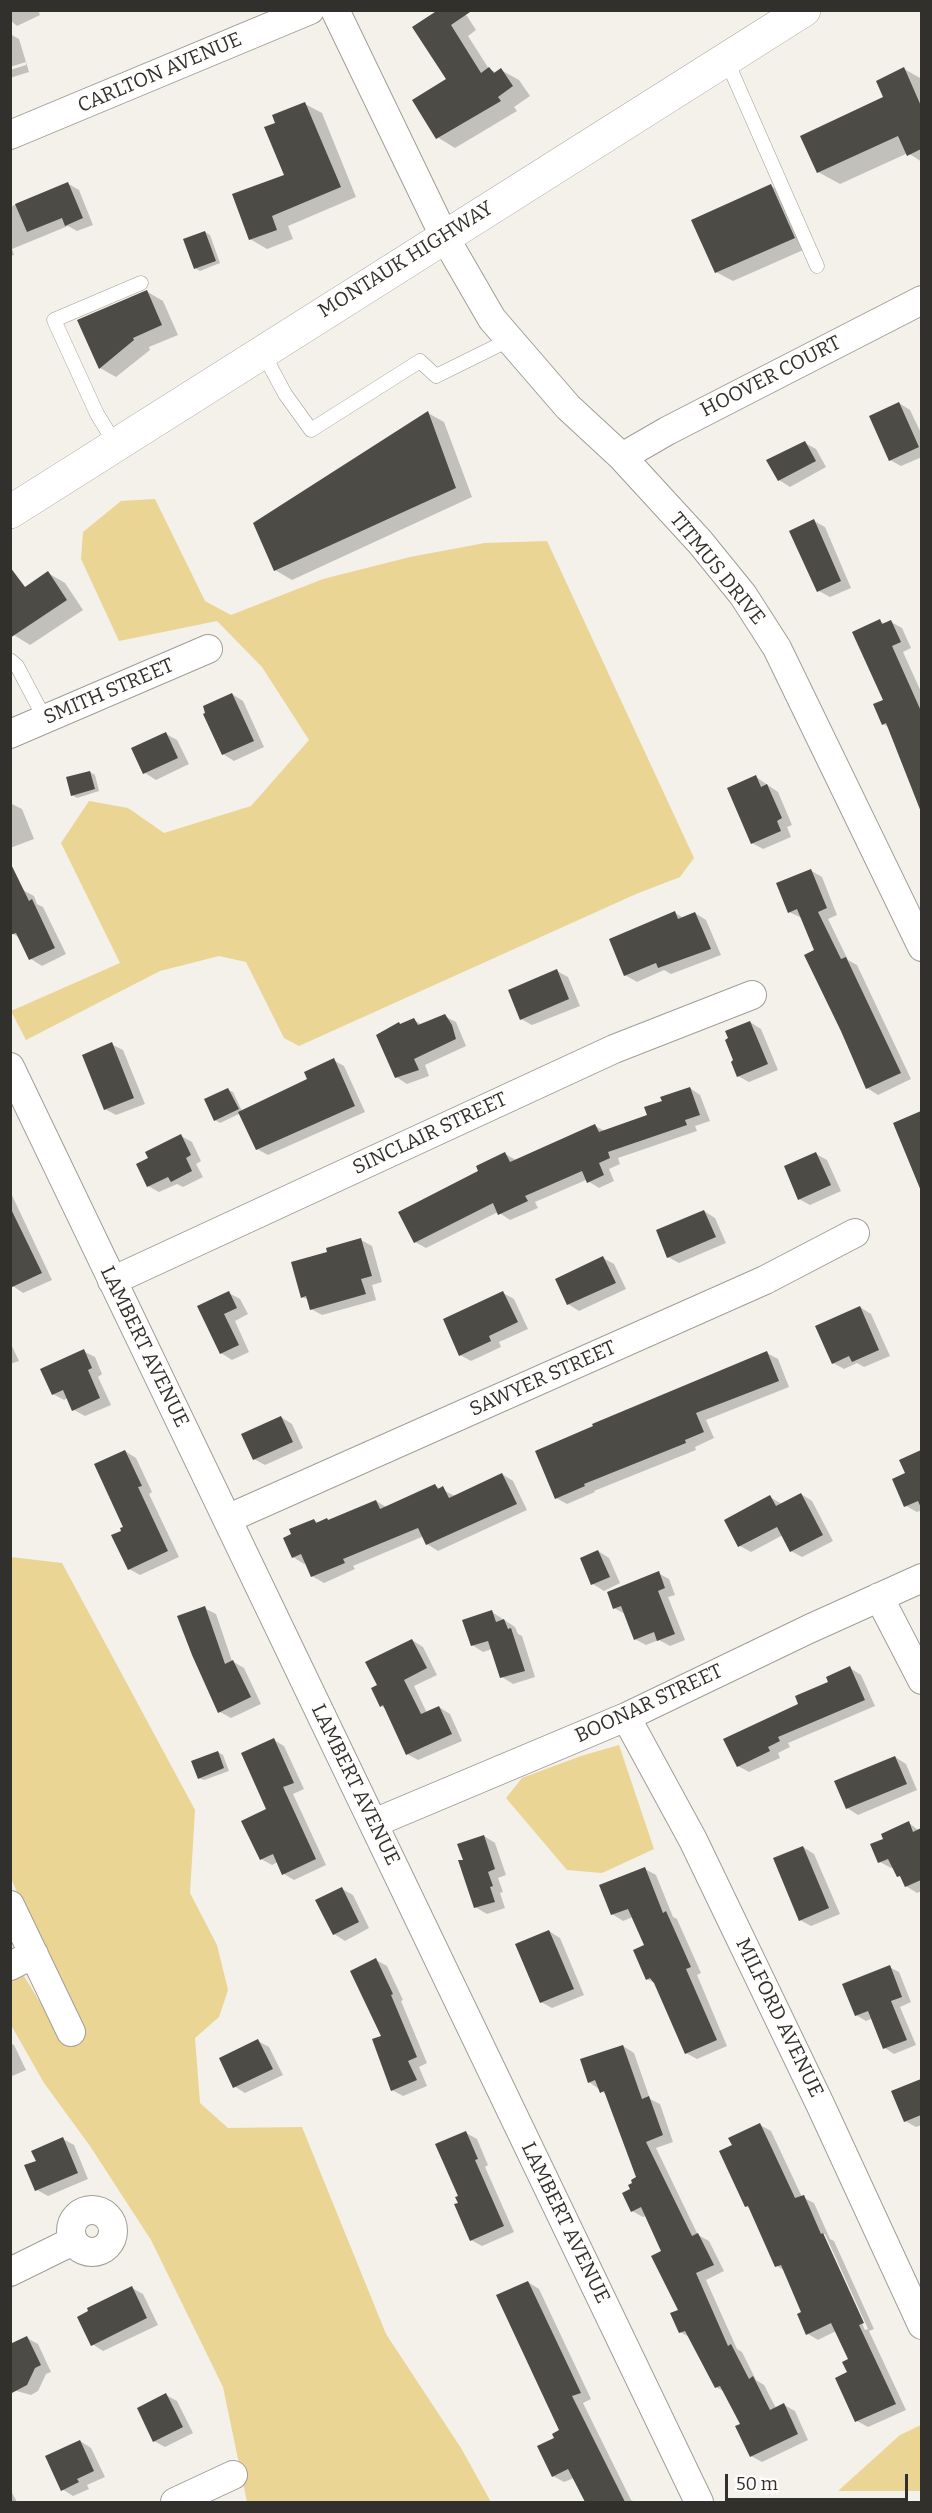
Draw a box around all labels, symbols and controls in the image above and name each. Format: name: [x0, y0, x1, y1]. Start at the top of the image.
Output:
street label: CARLTON AVENUE: [74, 28, 246, 118]
street label: MONTAUK HIGHWAY: [314, 196, 498, 324]
street label: HOOVER COURT: [697, 331, 845, 423]
street label: TITMUS DRIVE: [664, 508, 770, 630]
street label: SMITH STREET: [40, 654, 178, 730]
street label: SINCLAIR STREET: [349, 1088, 511, 1180]
street label: LAMBERT AVENUE: [95, 1263, 193, 1431]
street label: SAWYER STREET: [466, 1336, 620, 1422]
street label: BOONAR STREET: [572, 1659, 726, 1749]
street label: LAMBERT AVENUE: [306, 1701, 404, 1869]
street label: MILFORD AVENUE: [730, 1934, 828, 2102]
street label: LAMBERT AVENUE: [516, 2139, 614, 2307]
scale bar: [728, 2462, 911, 2500]
text: 50 m: [736, 2473, 778, 2495]

